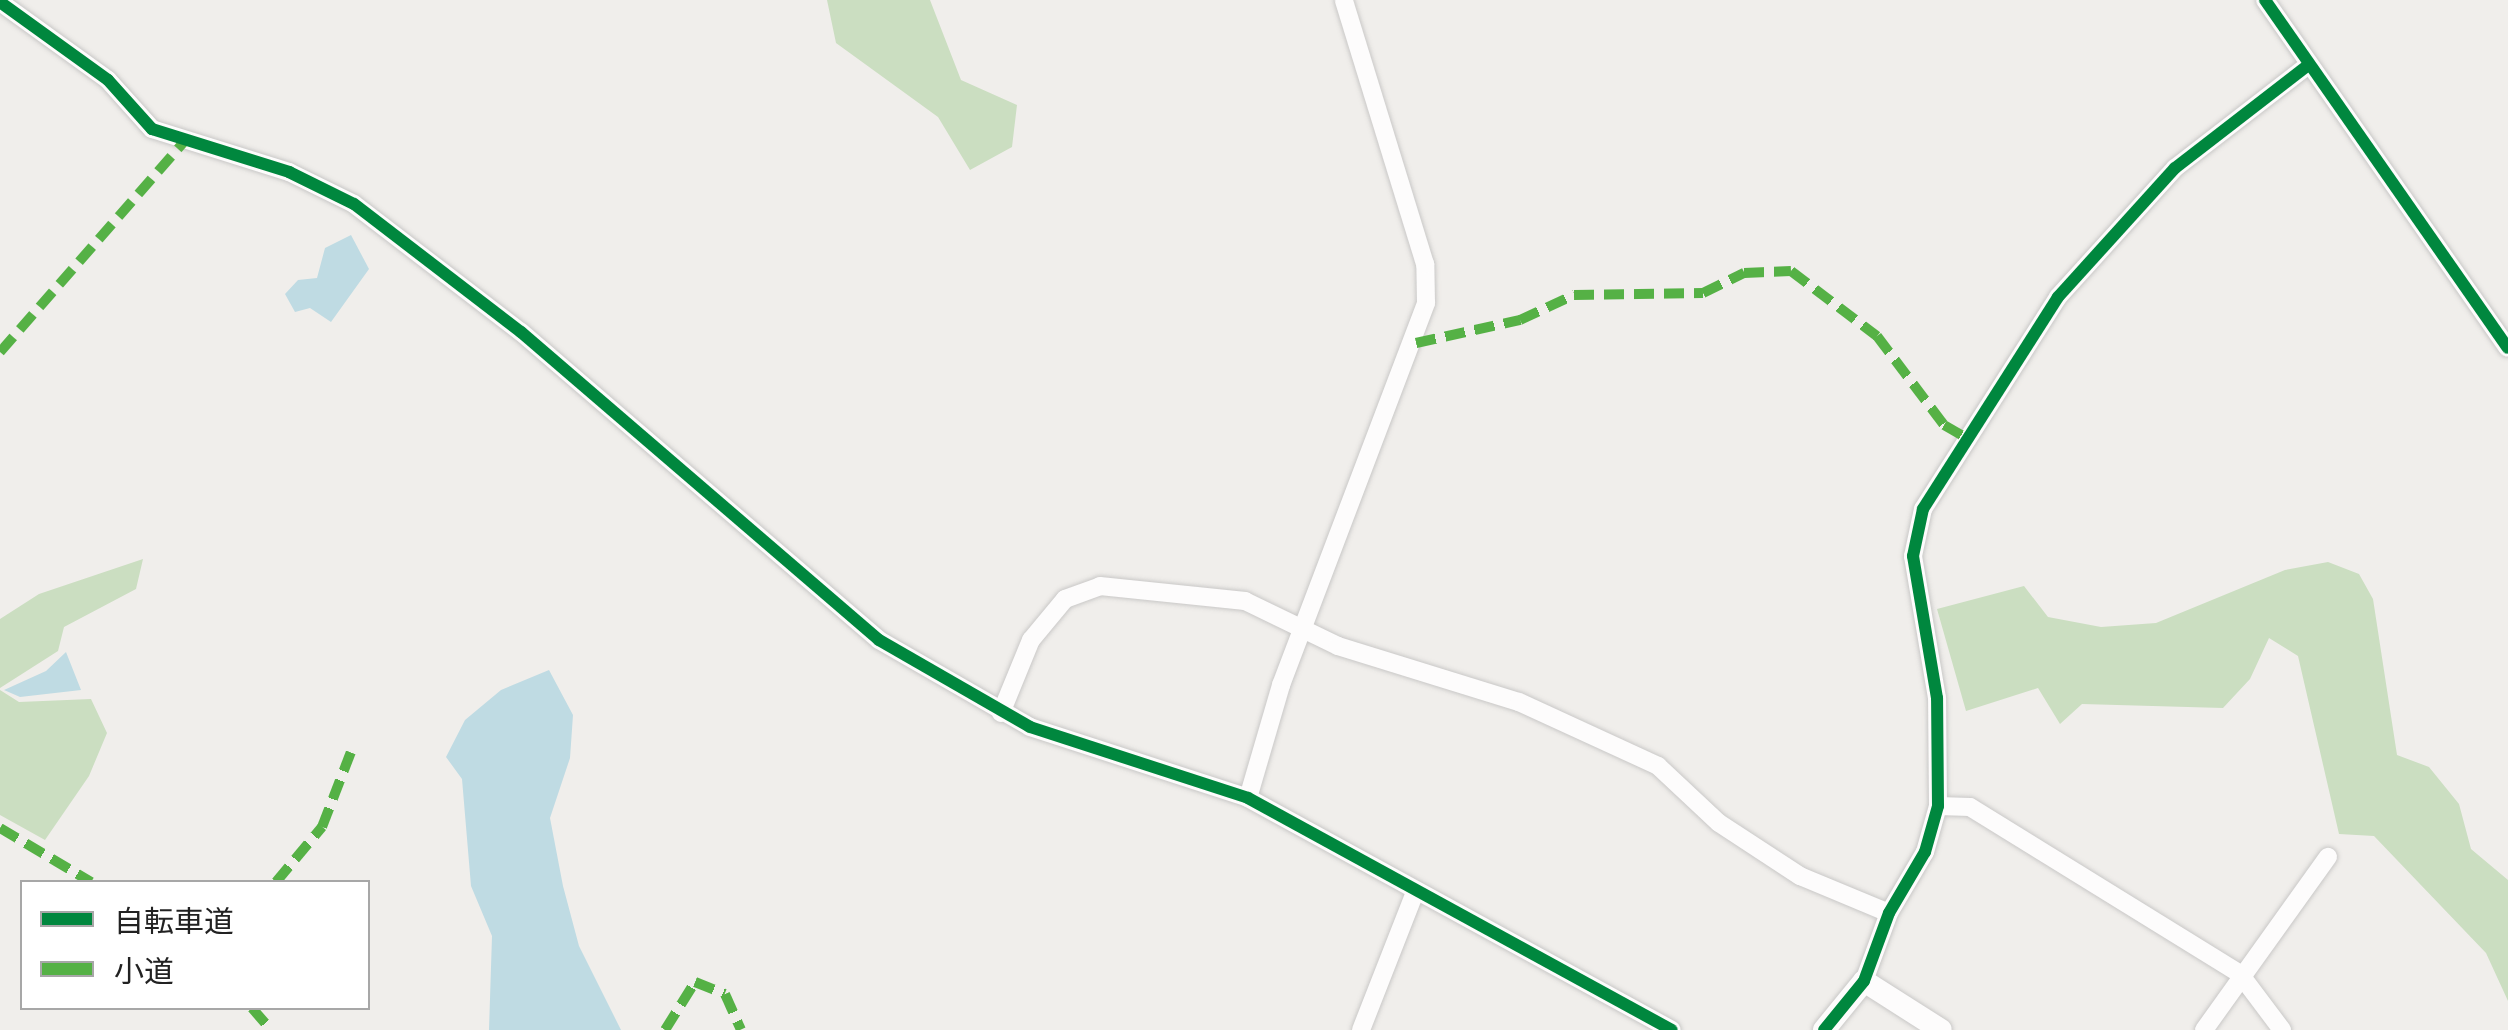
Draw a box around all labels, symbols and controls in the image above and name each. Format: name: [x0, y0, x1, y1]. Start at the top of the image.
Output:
legend: [20, 880, 370, 1010]
text: 自転車道: [114, 901, 234, 938]
text: 小道: [114, 951, 174, 988]

